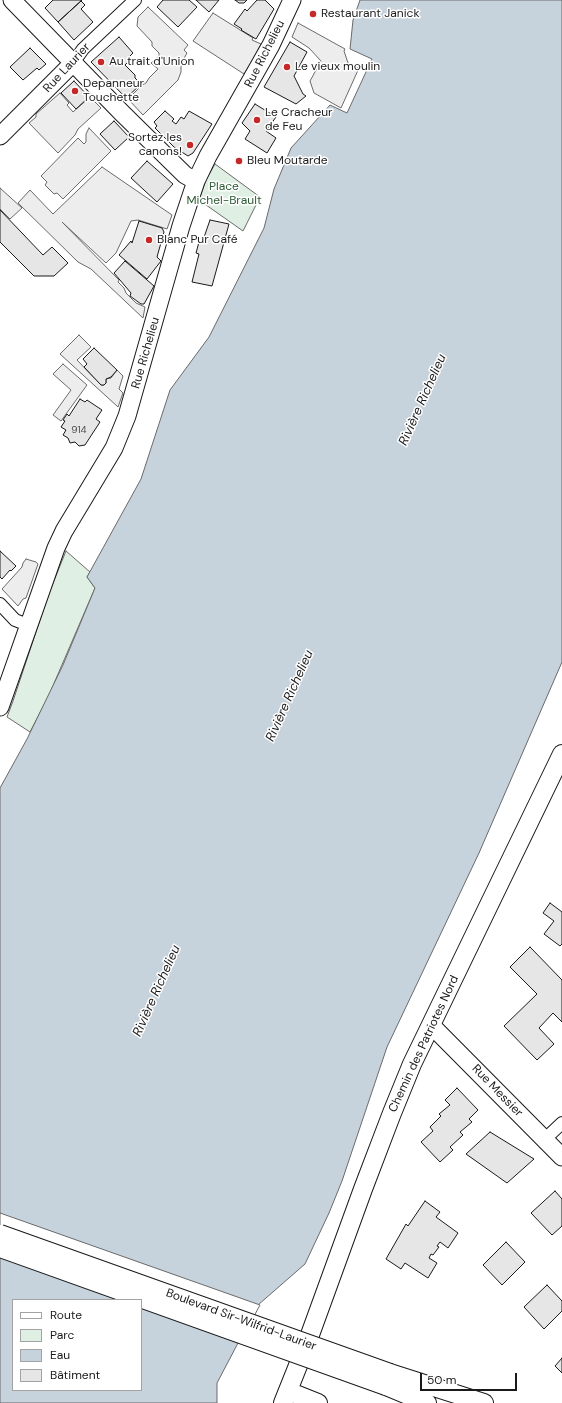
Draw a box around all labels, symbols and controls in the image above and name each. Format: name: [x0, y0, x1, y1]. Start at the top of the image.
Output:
place label: Restaurant Janick: [321, 7, 419, 21]
marker: Restaurant Janick: [308, 9, 318, 19]
street label: Rue Richelieu: [242, 18, 288, 90]
street label: Rue Laurier: [40, 40, 94, 96]
place label: Au trait d'Union: [109, 55, 194, 69]
marker: Au trait d'Union: [96, 57, 106, 67]
place label: Le vieux moulin: [295, 60, 380, 74]
marker: Le vieux moulin: [282, 62, 292, 72]
place label: Depanneur Touchette: [83, 77, 144, 105]
marker: Depanneur Touchette: [70, 86, 80, 96]
place label: Le Cracheur de Feu: [265, 106, 333, 134]
marker: Le Cracheur de Feu: [252, 115, 262, 125]
place label: Sortez les canons!: [128, 131, 182, 159]
marker: Sortez les canons!: [185, 140, 195, 150]
place label: Bleu Moutarde: [247, 154, 328, 168]
marker: Bleu Moutarde: [234, 156, 244, 166]
park label: Place Michel-Brault: [186, 180, 262, 208]
place label: Blanc Pur Café: [157, 233, 238, 247]
marker: Blanc Pur Café: [144, 235, 154, 245]
street label: Rue Richelieu: [129, 316, 163, 390]
water label: Rivière Richelieu: [396, 352, 450, 448]
house number: 914: [71, 424, 87, 436]
water label: Rivière Richelieu: [263, 648, 317, 744]
water label: Rivière Richelieu: [130, 943, 184, 1039]
street label: Chemin des Patriotes Nord: [386, 973, 462, 1115]
street label: Rue Messier: [469, 1062, 525, 1120]
street label: Boulevard Sir-Wilfrid-Laurier: [164, 1286, 318, 1354]
legend: [12, 1299, 142, 1391]
text: Route: [50, 1307, 82, 1323]
text: Parc: [50, 1327, 74, 1343]
text: Eau: [50, 1347, 70, 1363]
scale bar: [422, 1365, 519, 1391]
text: Bâtiment: [50, 1367, 100, 1383]
text: 50 m: [427, 1372, 456, 1388]

